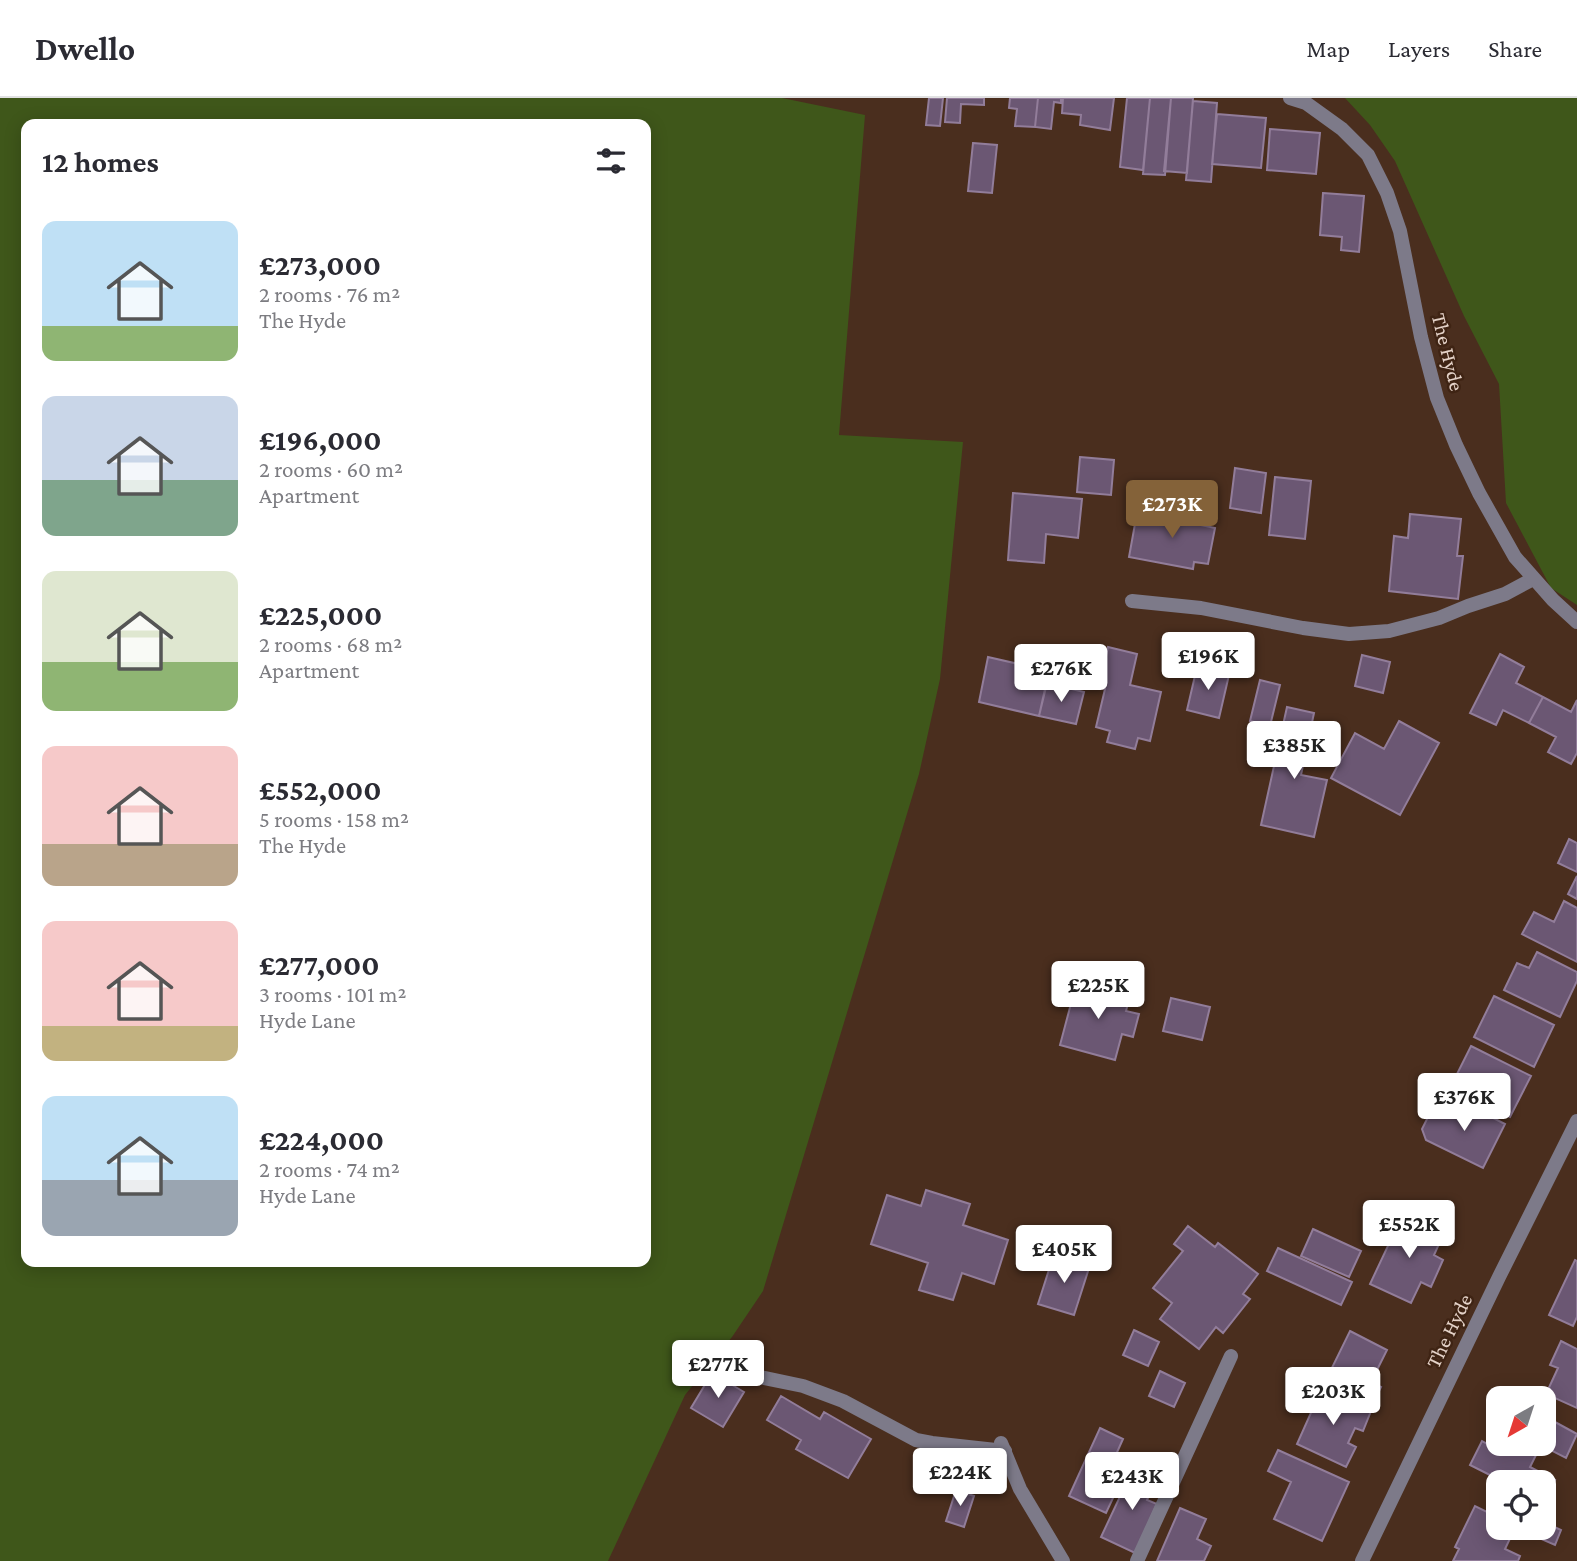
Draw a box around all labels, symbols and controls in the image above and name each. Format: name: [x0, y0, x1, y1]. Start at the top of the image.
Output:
text: Dwello: [35, 30, 135, 67]
text: Map: [1306, 35, 1350, 62]
text: Layers: [1388, 35, 1450, 62]
text: Share: [1488, 35, 1542, 62]
icon: filters: [592, 142, 630, 180]
text: 12 homes: [42, 145, 159, 178]
text: £273,000: [259, 248, 381, 281]
icon: home: [98, 249, 182, 333]
text: 2 rooms · 76 m²: [259, 281, 400, 307]
text: The Hyde: [259, 307, 346, 333]
street label: The Hyde: [1427, 311, 1469, 393]
text: £196,000: [259, 423, 382, 456]
icon: home: [98, 424, 182, 508]
text: 2 rooms · 60 m²: [259, 456, 403, 482]
pin: £273K: [1123, 480, 1221, 540]
text: Apartment: [259, 482, 359, 508]
text: £273K: [1142, 490, 1202, 516]
text: £225,000: [259, 598, 382, 631]
icon: home: [98, 599, 182, 683]
text: 2 rooms · 68 m²: [259, 631, 402, 657]
pin: £196K: [1159, 632, 1257, 692]
text: £196K: [1178, 642, 1238, 668]
pin: £276K: [1012, 644, 1110, 704]
text: £276K: [1030, 654, 1092, 680]
text: Apartment: [259, 657, 359, 683]
pin: £385K: [1245, 722, 1343, 781]
text: £385K: [1263, 731, 1325, 757]
text: £552,000: [259, 773, 382, 806]
icon: home: [98, 774, 182, 858]
text: 5 rooms · 158 m²: [259, 806, 409, 832]
text: The Hyde: [259, 832, 346, 858]
text: £277,000: [259, 948, 380, 981]
icon: home: [98, 949, 182, 1033]
pin: £225K: [1049, 962, 1147, 1021]
text: £225K: [1067, 971, 1129, 997]
text: 3 rooms · 101 m²: [259, 981, 406, 1007]
text: Hyde Lane: [259, 1007, 356, 1033]
pin: £376K: [1415, 1074, 1513, 1133]
text: £376K: [1434, 1083, 1494, 1109]
text: £224,000: [259, 1123, 384, 1156]
icon: home: [98, 1124, 182, 1208]
text: 2 rooms · 74 m²: [259, 1156, 400, 1182]
text: Hyde Lane: [259, 1182, 356, 1208]
pin: £552K: [1360, 1200, 1458, 1260]
text: £552K: [1379, 1210, 1439, 1236]
pin: £405K: [1015, 1226, 1113, 1285]
text: £405K: [1032, 1235, 1096, 1261]
street label: The Hyde: [1421, 1290, 1477, 1372]
pin: £277K: [669, 1340, 767, 1400]
text: £277K: [688, 1350, 748, 1376]
pin: £203K: [1284, 1368, 1382, 1427]
text: £203K: [1301, 1377, 1365, 1403]
north arrow: [1486, 1386, 1556, 1456]
map controls: [1486, 1386, 1556, 1540]
pin: £224K: [911, 1448, 1009, 1508]
pin: £243K: [1083, 1452, 1181, 1512]
text: £224K: [929, 1458, 991, 1484]
text: £243K: [1101, 1462, 1163, 1488]
button: locate: [1486, 1470, 1556, 1540]

